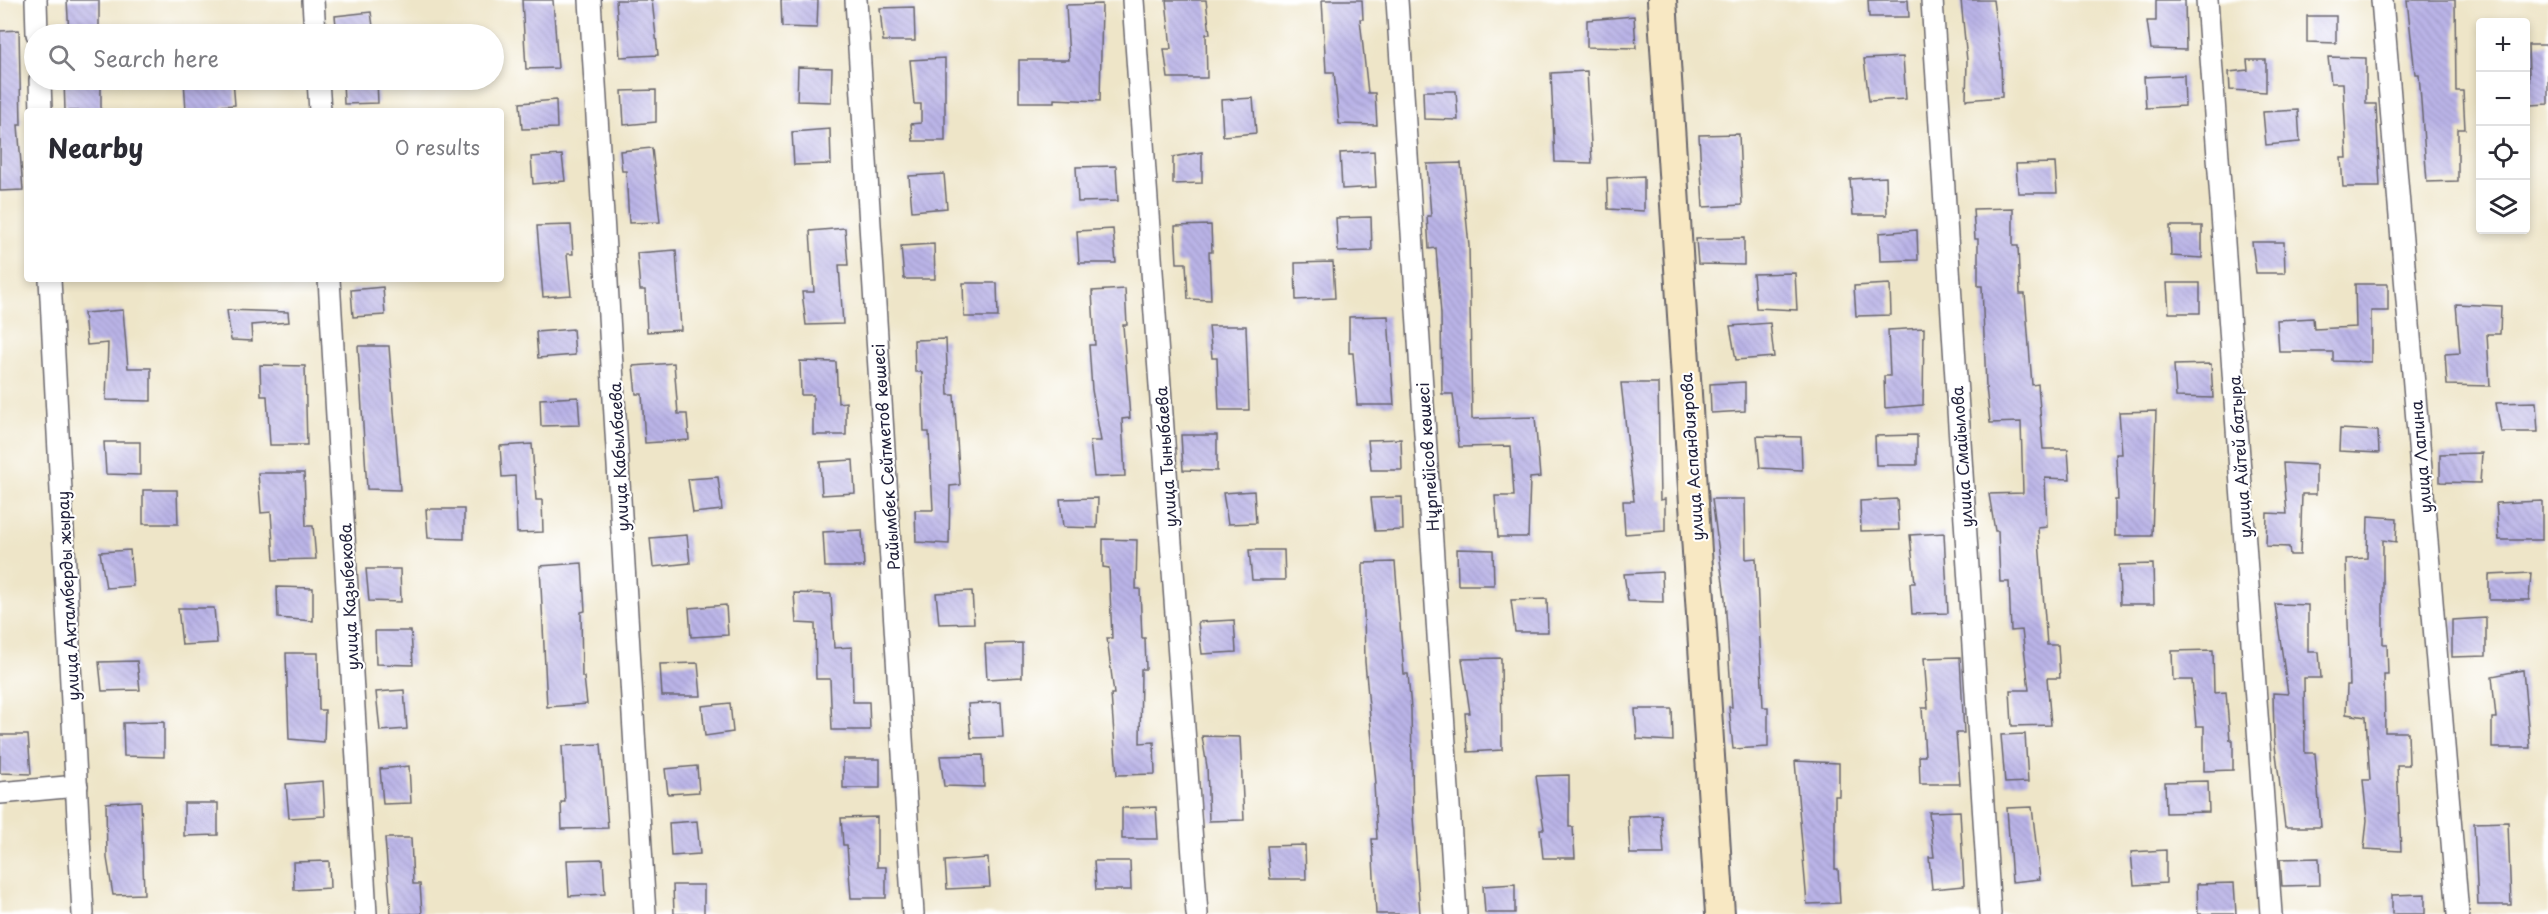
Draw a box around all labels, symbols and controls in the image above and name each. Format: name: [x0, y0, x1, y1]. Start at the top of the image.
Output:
map controls: [2476, 18, 2530, 234]
button: +: [2476, 18, 2530, 72]
search box: [24, 24, 504, 90]
icon: search: [45, 41, 78, 74]
text: Search here: [93, 41, 219, 74]
button: −: [2476, 72, 2530, 126]
button: locate: [2476, 126, 2530, 180]
text: Nearby: [48, 128, 143, 167]
text: 0 results: [395, 132, 480, 162]
button: layers: [2476, 180, 2530, 234]
street label: Райымбек Сейтметов көшесі: [865, 343, 905, 571]
street label: улица Аспандиярова: [1673, 372, 1709, 542]
street label: улица Айтей батыра: [2221, 375, 2257, 539]
street label: улица Кабылбаева: [602, 382, 634, 532]
street label: Нұрпейісов көшесі: [1410, 382, 1444, 532]
street label: улица Смайылова: [1944, 385, 1978, 529]
street label: улица Тыныбаева: [1148, 386, 1182, 528]
street label: улица Лапина: [2403, 400, 2437, 514]
street label: улица Актамберды жырау: [50, 491, 84, 701]
street label: улица Казыбекова: [332, 523, 364, 671]

